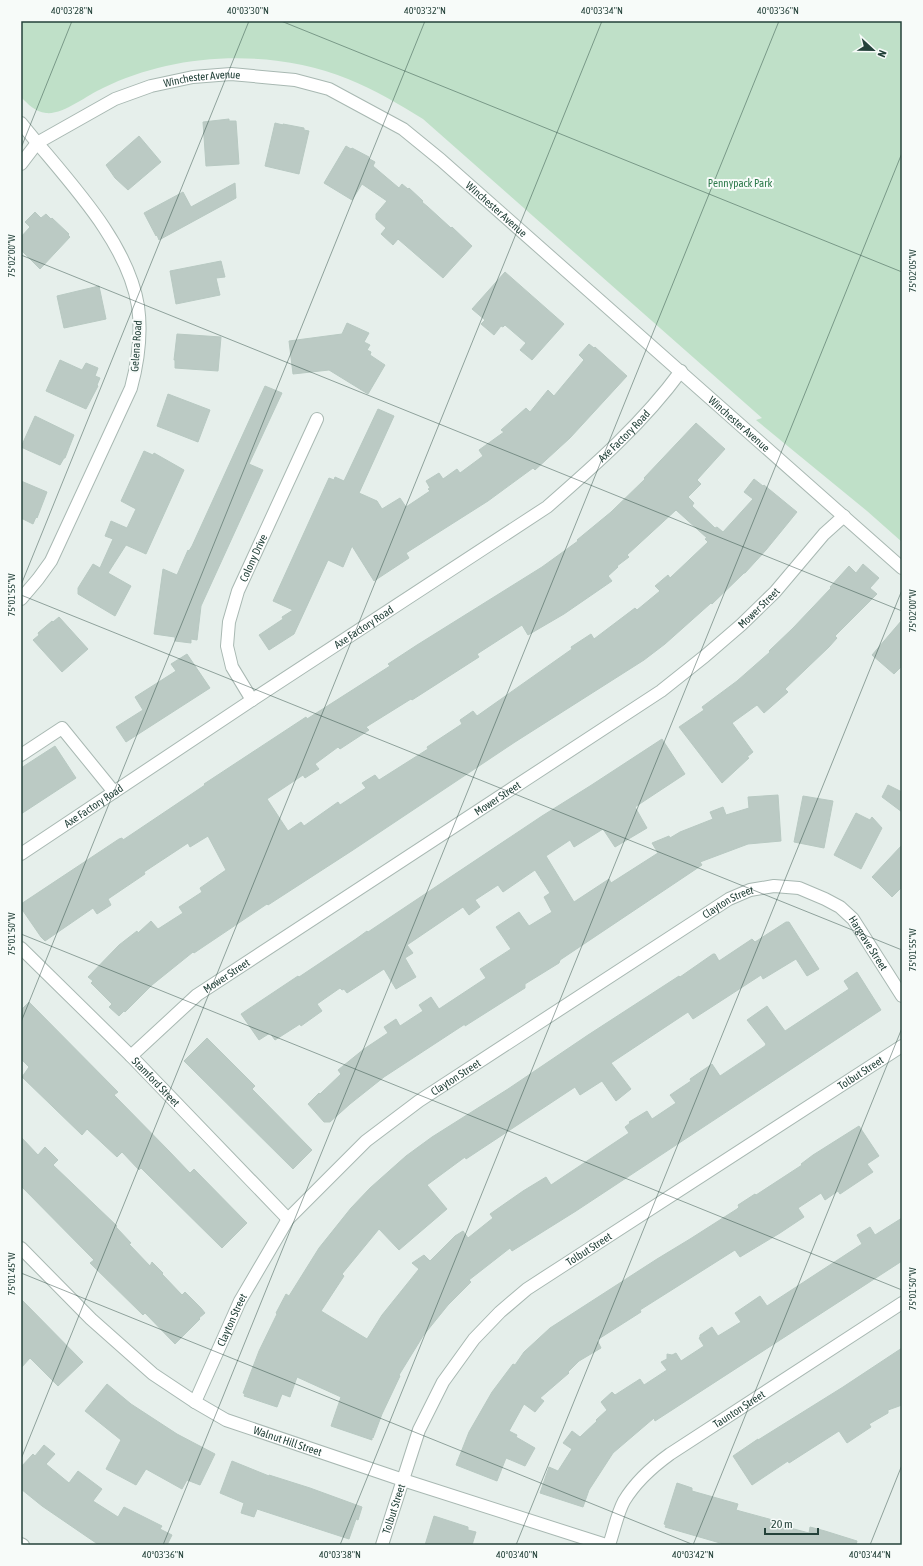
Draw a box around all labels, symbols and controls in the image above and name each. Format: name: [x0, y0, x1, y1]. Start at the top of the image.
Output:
text: 40°03'28"N: [51, 5, 93, 16]
text: 40°03'30"N: [227, 5, 269, 16]
text: 40°03'32"N: [404, 5, 446, 16]
text: 40°03'34"N: [581, 5, 623, 16]
text: 40°03'36"N: [757, 5, 799, 16]
north arrow: [853, 30, 893, 70]
text: N: [875, 48, 889, 59]
street label: Winchester Avenue: [162, 68, 241, 89]
park label: Pennypack Park: [708, 177, 772, 189]
street label: Winchester Avenue: [463, 179, 529, 239]
text: 75°02'00"W: [6, 234, 17, 278]
text: 75°02'05"W: [907, 249, 918, 293]
street label: Gelena Road: [128, 320, 144, 372]
street label: Winchester Avenue: [706, 394, 772, 454]
street label: Axe Factory Road: [596, 407, 652, 464]
street label: Colony Drive: [237, 532, 269, 584]
text: 75°01'55"W: [6, 573, 17, 617]
street label: Mower Street: [736, 585, 782, 631]
text: 75°02'00"W: [907, 589, 918, 633]
street label: Axe Factory Road: [332, 603, 395, 651]
street label: Mower Street: [472, 779, 523, 818]
street label: Axe Factory Road: [62, 782, 125, 830]
street label: Clayton Street: [700, 884, 754, 921]
text: 75°01'50"W: [6, 912, 17, 956]
street label: Hargrave Street: [846, 913, 890, 973]
text: 75°01'55"W: [907, 928, 918, 972]
street label: Mower Street: [201, 956, 252, 995]
street label: Tolbut Street: [836, 1054, 886, 1092]
street label: Stamford Street: [130, 1055, 182, 1109]
street label: Clayton Street: [429, 1057, 483, 1098]
street label: Tolbut Street: [564, 1230, 614, 1268]
text: 75°01'45"W: [6, 1252, 17, 1296]
text: 75°01'50"W: [907, 1267, 918, 1311]
street label: Clayton Street: [215, 1291, 249, 1348]
street label: Taunton Street: [711, 1388, 767, 1430]
street label: Walnut Hill Street: [252, 1424, 323, 1458]
street label: Tolbut Street: [380, 1482, 407, 1535]
scale bar: [765, 1510, 818, 1536]
text: 20 m: [771, 1517, 793, 1531]
text: 40°03'36"N: [142, 1549, 184, 1560]
text: 40°03'38"N: [319, 1549, 361, 1560]
text: 40°03'40"N: [496, 1549, 538, 1560]
text: 40°03'42"N: [672, 1549, 714, 1560]
text: 40°03'44"N: [849, 1549, 891, 1560]

